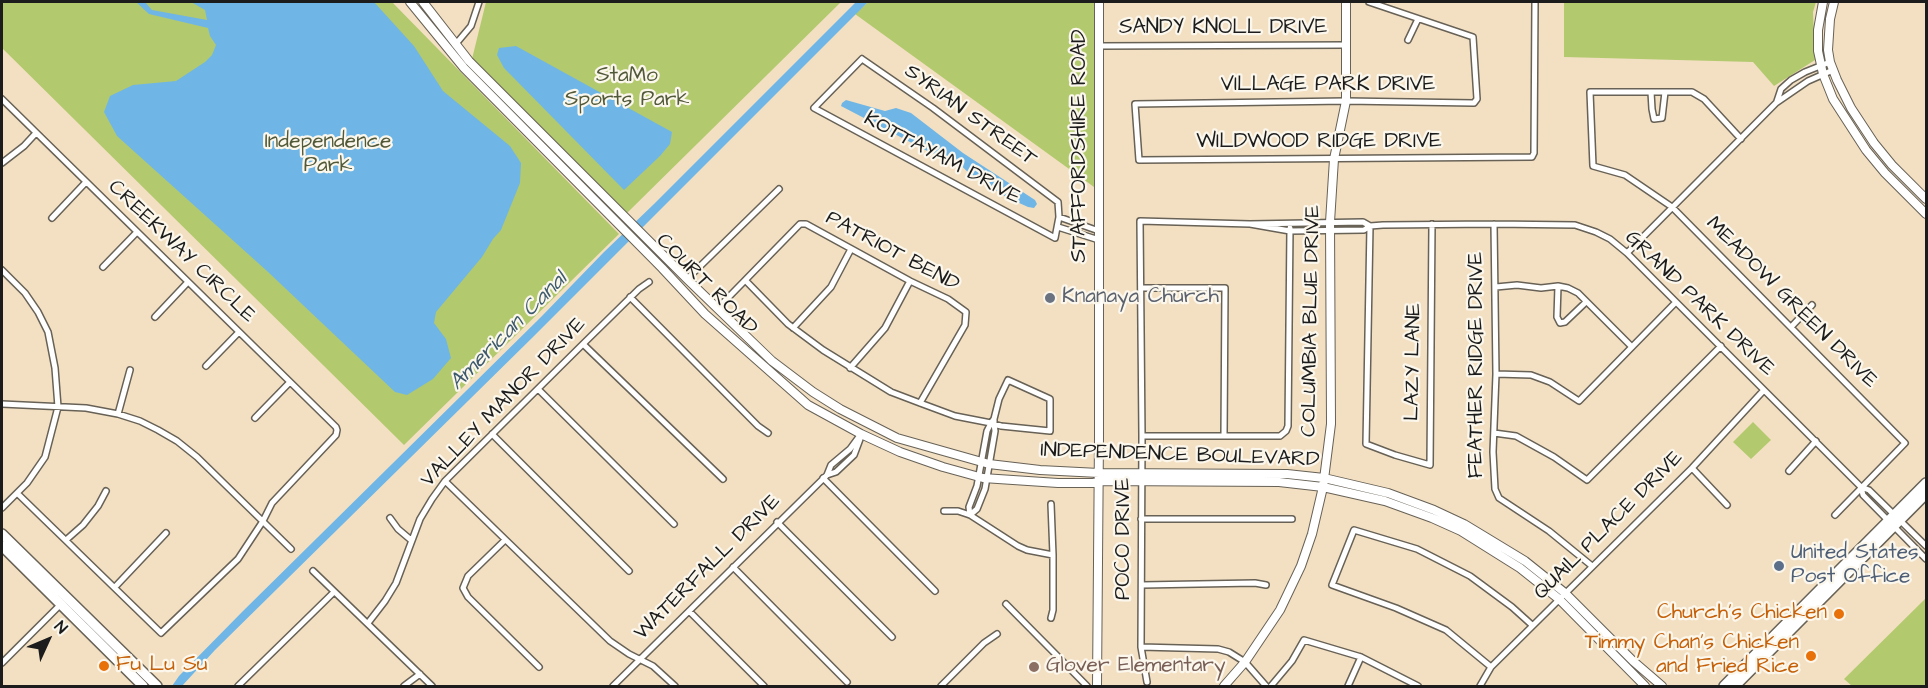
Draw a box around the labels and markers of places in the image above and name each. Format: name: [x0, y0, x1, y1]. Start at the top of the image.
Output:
place label: Knanaya Church: [1062, 285, 1219, 311]
marker: Knanaya Church: [1043, 291, 1057, 305]
place label: United States Post Office: [1791, 541, 1919, 591]
marker: United States Post Office: [1772, 559, 1786, 573]
place label: Church's Chicken: [1657, 601, 1827, 627]
marker: Church's Chicken: [1832, 607, 1846, 621]
place label: Timmy Chan's Chicken and Fried Rice: [1585, 631, 1799, 681]
marker: Timmy Chan's Chicken and Fried Rice: [1804, 649, 1818, 663]
place label: Fu Lu Su: [116, 653, 207, 679]
place label: Glover Elementary: [1046, 654, 1225, 680]
marker: Fu Lu Su: [97, 659, 111, 673]
marker: Glover Elementary: [1027, 660, 1041, 674]

